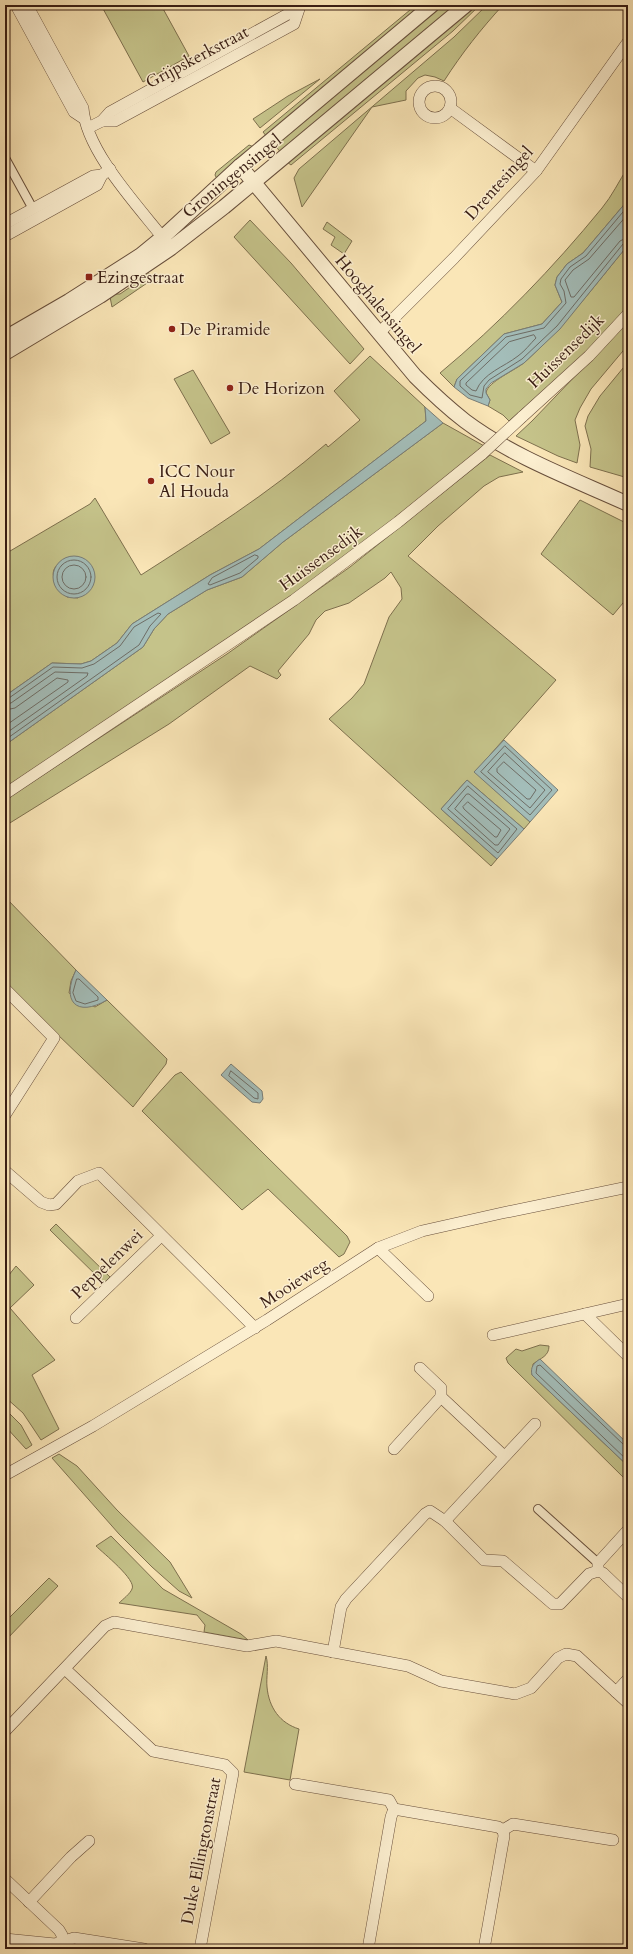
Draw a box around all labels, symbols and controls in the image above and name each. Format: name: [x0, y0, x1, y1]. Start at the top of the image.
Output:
street label: Grijpskerkstraat: [142, 20, 253, 94]
street label: Groningensingel: [178, 128, 287, 223]
street label: Drentesingel: [460, 141, 539, 225]
street label: Hooghalensingel: [330, 250, 427, 359]
place label: Ezingestraat: [97, 266, 185, 289]
marker: Ezingestraat: [84, 272, 94, 282]
street label: Huissensedijk: [523, 308, 610, 393]
place label: De Piramide: [180, 318, 270, 341]
marker: De Piramide: [167, 324, 177, 334]
place label: De Horizon: [238, 377, 325, 400]
marker: De Horizon: [225, 383, 235, 393]
place label: ICC Nour Al Houda: [159, 460, 235, 503]
marker: ICC Nour Al Houda: [146, 476, 156, 486]
street label: Huissensedijk: [275, 519, 368, 596]
street label: Peppelenwei: [66, 1224, 148, 1304]
street label: Mooieweg: [255, 1252, 333, 1314]
street label: Duke Ellingtonstraat: [175, 1775, 227, 1926]

